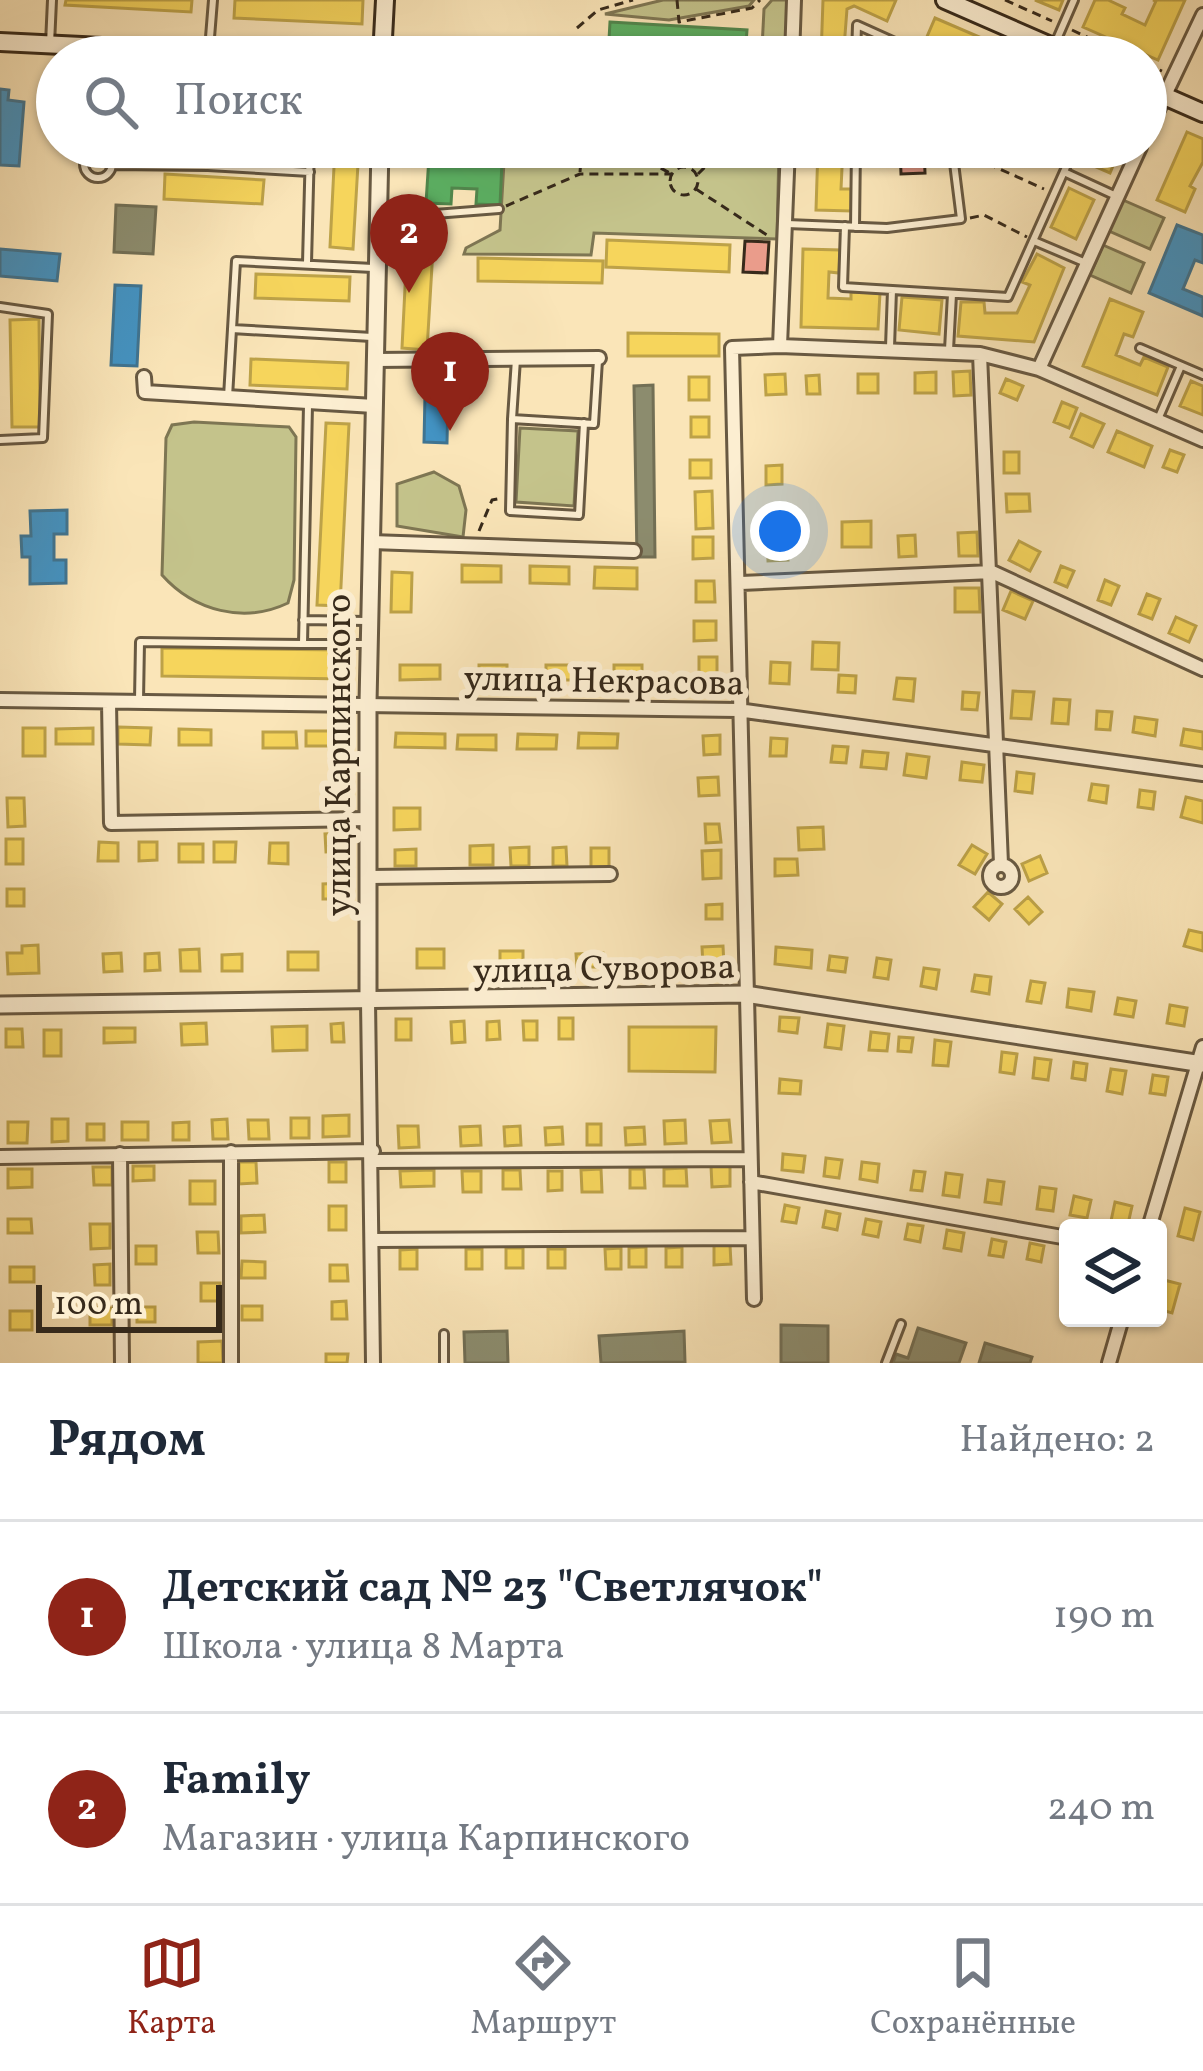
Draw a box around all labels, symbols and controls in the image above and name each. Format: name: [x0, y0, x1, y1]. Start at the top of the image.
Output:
search box: [36, 36, 1167, 168]
icon: search: [78, 69, 144, 135]
text: Поиск: [174, 71, 303, 134]
pin: 2: [370, 194, 448, 293]
pin: 1: [411, 332, 489, 431]
your location: [750, 501, 810, 561]
street label: улица Карпинского: [316, 594, 366, 916]
street label: улица Некрасова: [463, 656, 745, 710]
street label: улица Суворова: [472, 944, 736, 998]
map controls: [1059, 1219, 1167, 1327]
button: layers: [1059, 1219, 1167, 1327]
scale bar: [36, 1279, 222, 1332]
text: 100 m: [54, 1283, 143, 1329]
text: Рядом: [48, 1406, 206, 1477]
text: Найдено: 2: [959, 1414, 1155, 1468]
text: Детский сад № 23 "Светлячок": [162, 1558, 823, 1621]
text: 1: [79, 1590, 95, 1644]
text: 190 m: [1053, 1590, 1155, 1644]
text: Школа · улица 8 Марта: [162, 1621, 565, 1675]
text: Family: [162, 1750, 311, 1813]
text: 2: [77, 1782, 97, 1836]
text: 240 m: [1047, 1782, 1155, 1836]
text: Магазин · улица Карпинского: [162, 1813, 690, 1867]
tab: Карта: [127, 1930, 217, 2048]
tab: Маршрут: [471, 1930, 616, 2048]
tab: Сохранённые: [870, 1930, 1076, 2048]

